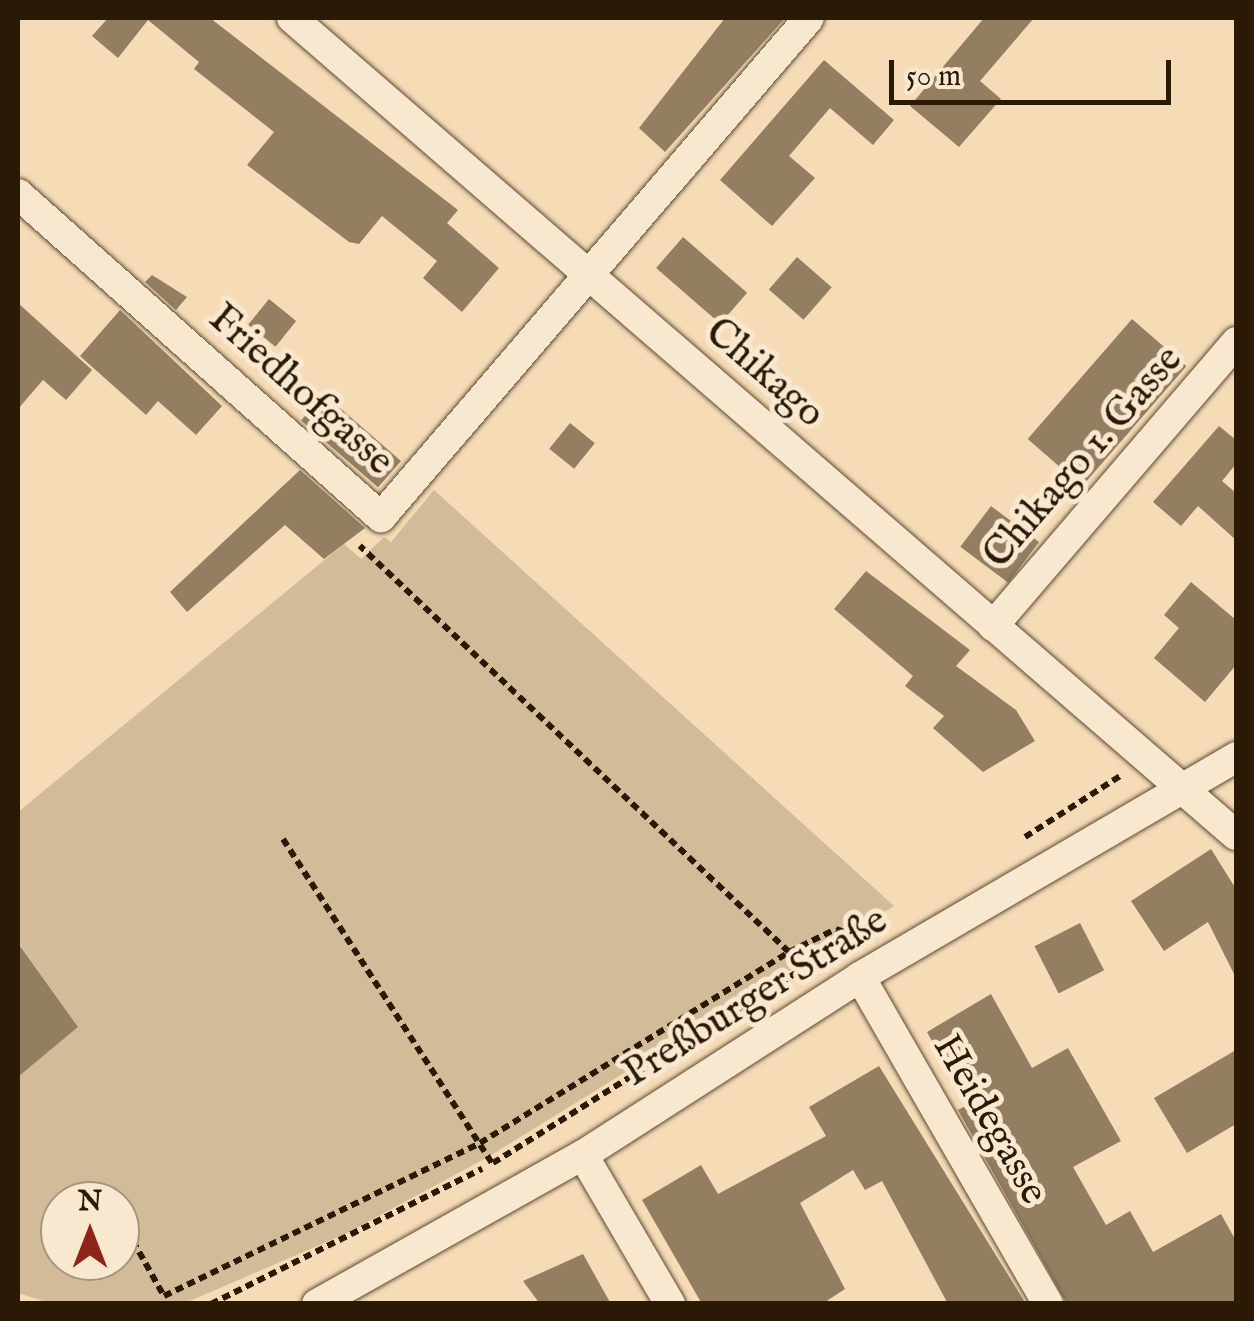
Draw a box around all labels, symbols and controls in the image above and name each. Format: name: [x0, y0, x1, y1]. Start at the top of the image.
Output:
scale bar: [894, 40, 1176, 102]
text: 50 m: [906, 58, 961, 96]
street label: Friedhofgasse: [198, 295, 402, 487]
street label: Chikago: [695, 309, 833, 439]
street label: Chikago 1. Gasse: [974, 337, 1194, 579]
street label: Preßburger Straße: [615, 898, 897, 1098]
street label: Heidegasse: [921, 1027, 1057, 1213]
north arrow: [40, 1181, 140, 1281]
text: N: [78, 1185, 102, 1220]

